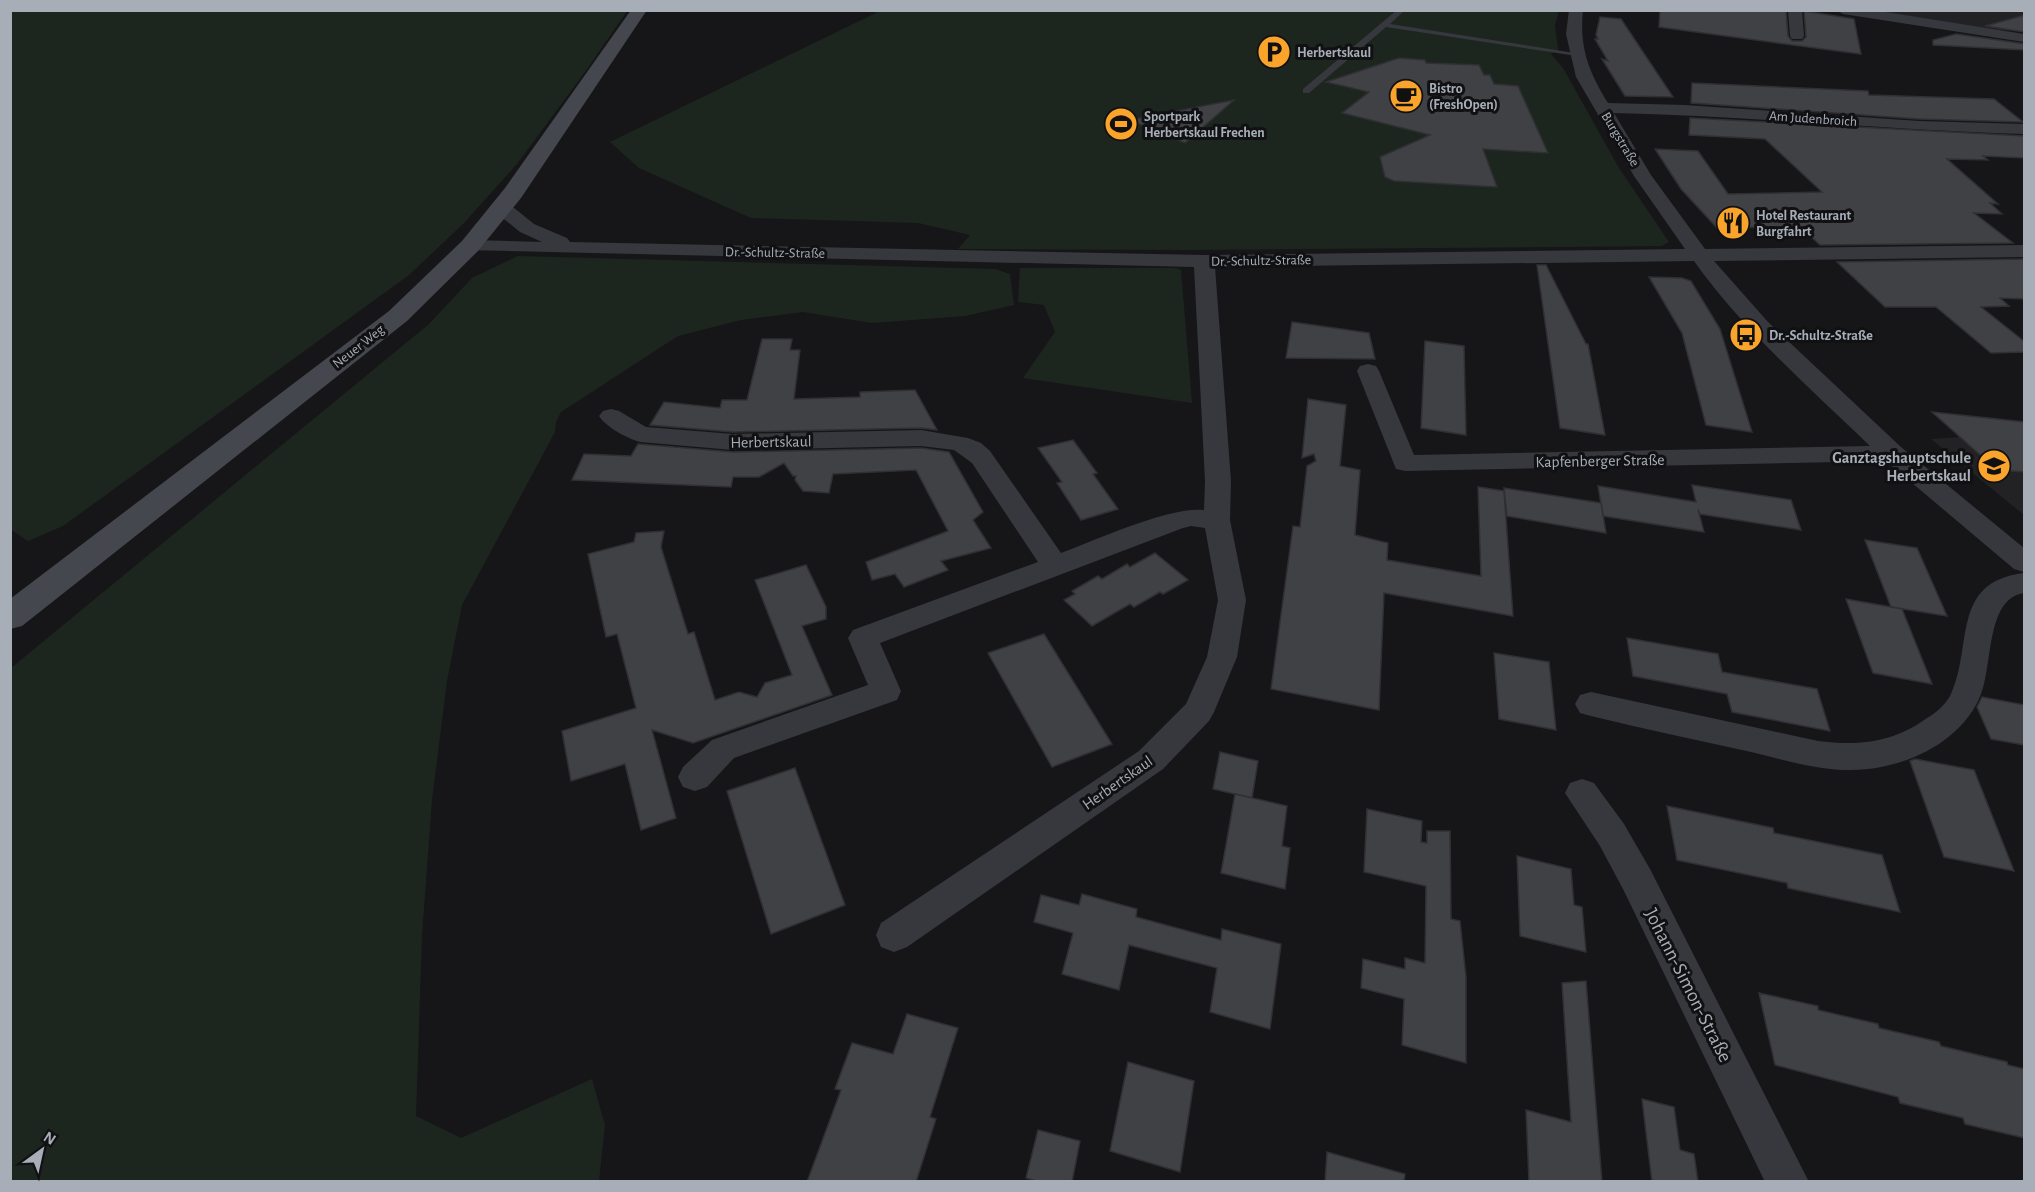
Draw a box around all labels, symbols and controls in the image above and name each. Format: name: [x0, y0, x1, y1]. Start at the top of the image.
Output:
parking icon: Herbertskaul: [1256, 34, 1292, 70]
place label: Herbertskaul: [1297, 46, 1371, 60]
cafe icon: Bistro (FreshOpen): [1388, 78, 1424, 114]
place label: Bistro (FreshOpen): [1429, 82, 1498, 112]
sports icon: Sportpark Herbertskaul Frechen: [1103, 106, 1139, 142]
street label: Am Judenbroich: [1768, 109, 1857, 129]
place label: Sportpark Herbertskaul Frechen: [1144, 110, 1265, 140]
street label: Burgstraße: [1599, 110, 1642, 169]
restaurant icon: Hotel Restaurant Burgfahrt: [1715, 205, 1751, 241]
place label: Hotel Restaurant Burgfahrt: [1756, 209, 1852, 239]
street label: Dr.-Schultz-Straße: [725, 245, 825, 261]
street label: Dr.-Schultz-Straße: [1211, 253, 1311, 269]
bus stop icon: Dr.-Schultz-Straße: [1728, 317, 1764, 353]
street label: Neuer Weg: [330, 322, 387, 371]
place label: Dr.-Schultz-Straße: [1769, 329, 1873, 343]
street label: Herbertskaul: [730, 433, 812, 451]
school or university icon: Ganztagshauptschule Herbertskaul: [1976, 448, 2012, 484]
place label: Ganztagshauptschule Herbertskaul: [1832, 450, 1971, 484]
street label: Kapfenberger Straße: [1535, 452, 1665, 470]
street label: Herbertskaul: [1080, 753, 1156, 813]
street label: Johann-Simon-Straße: [1641, 905, 1736, 1066]
north arrow: [12, 1120, 72, 1180]
text: N: [41, 1129, 59, 1148]

